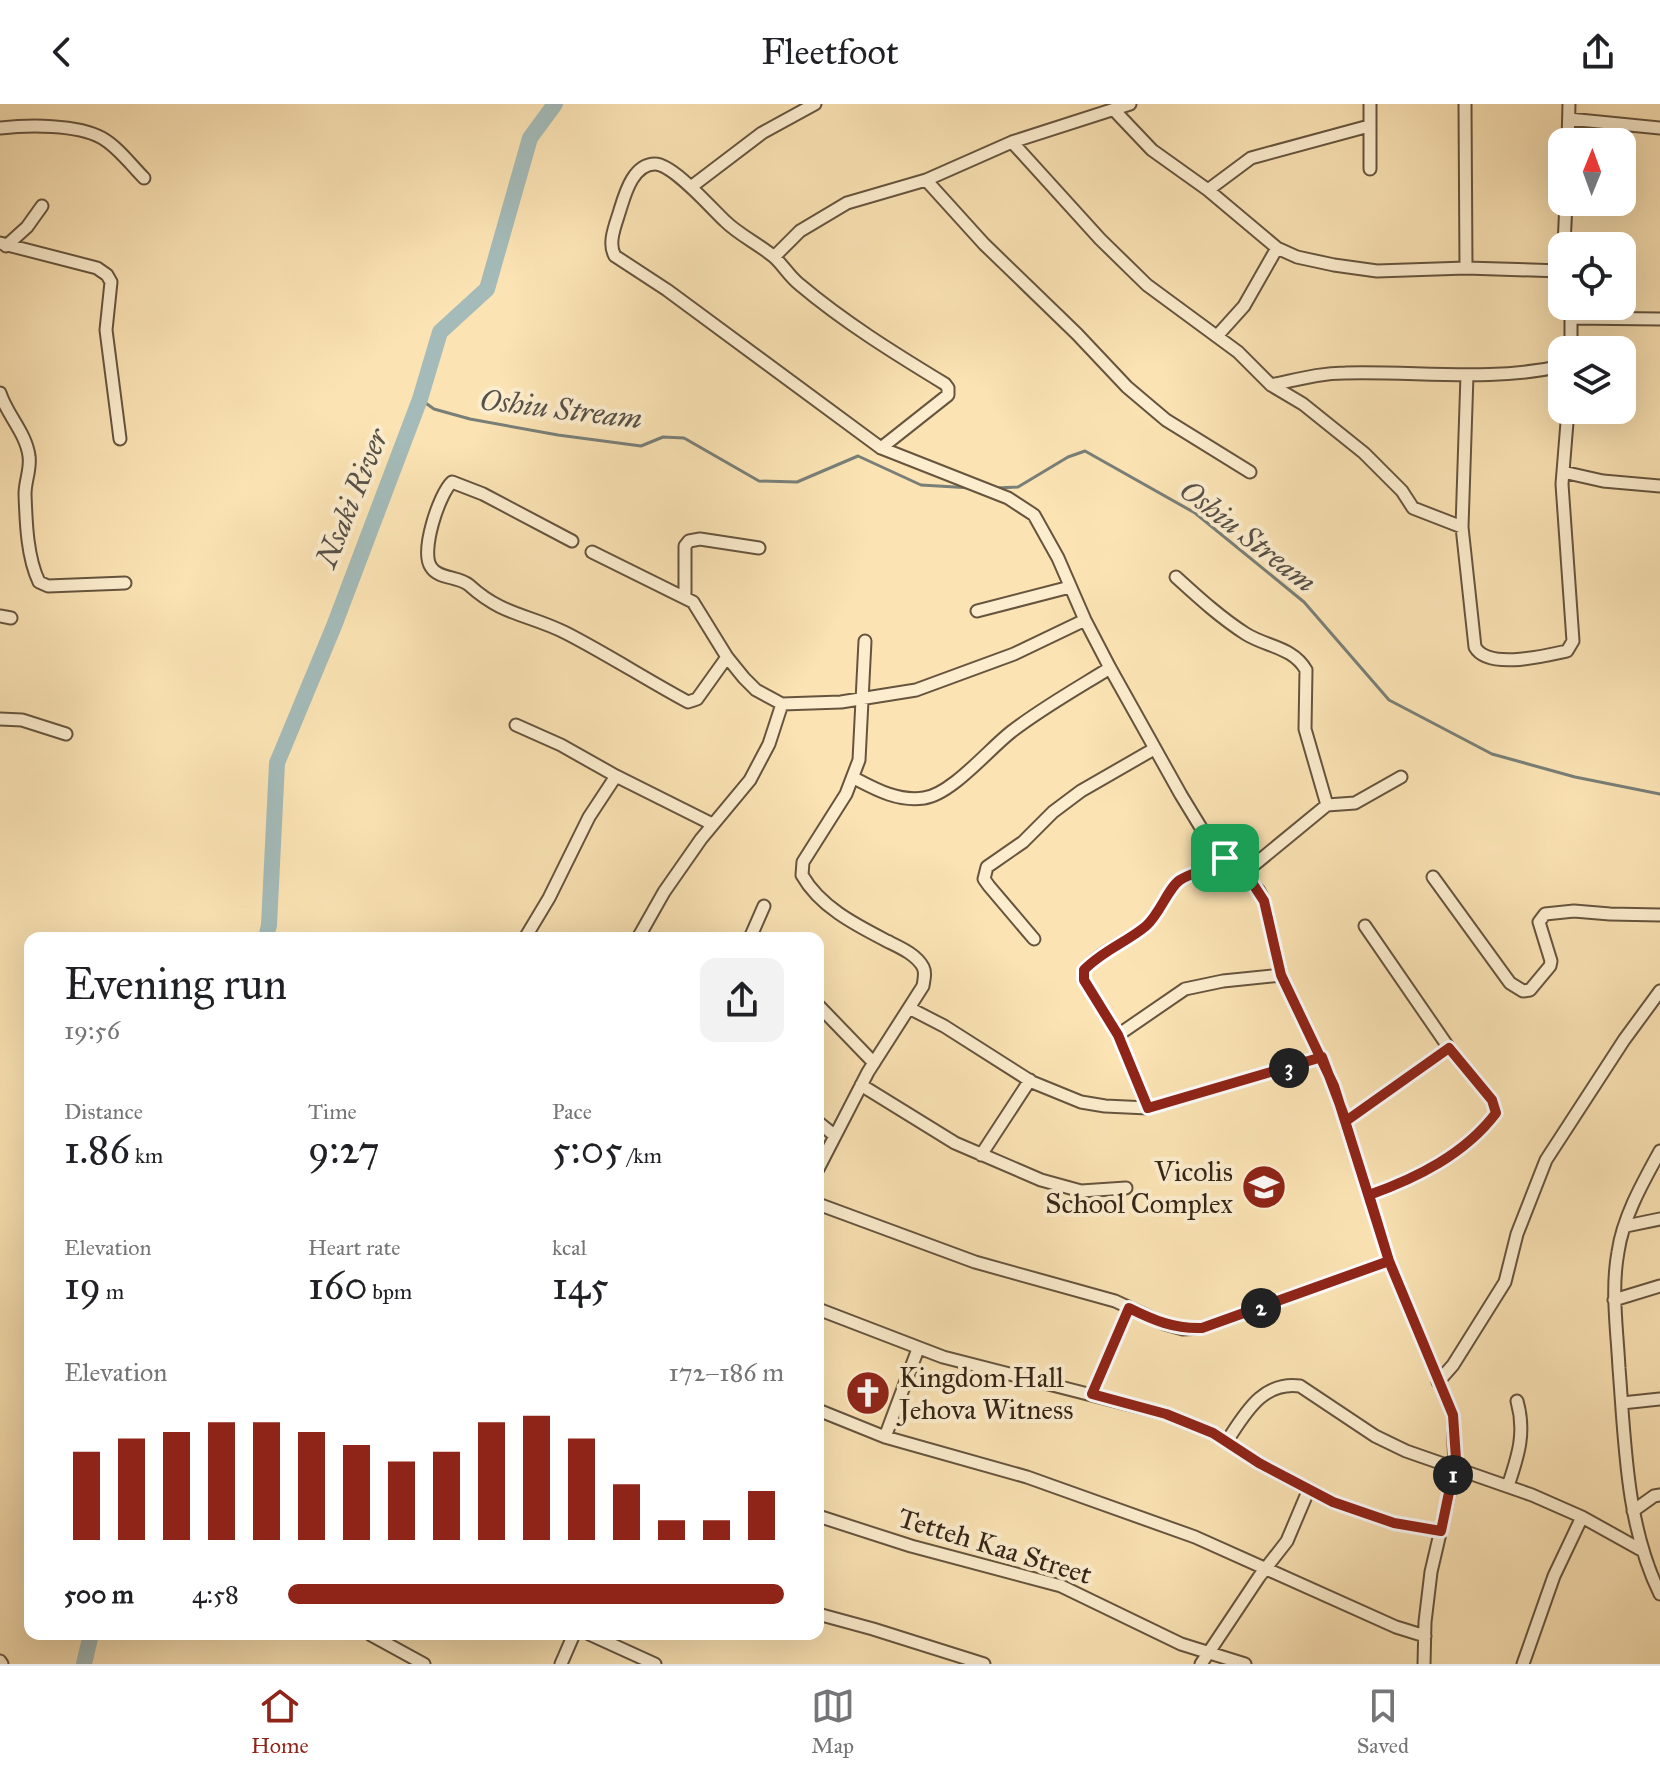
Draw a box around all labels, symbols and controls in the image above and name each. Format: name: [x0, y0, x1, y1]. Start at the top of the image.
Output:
icon: back: [40, 30, 84, 74]
text: Fleetfoot: [761, 30, 899, 74]
icon: share: [1576, 30, 1620, 74]
north arrow: [1548, 128, 1636, 216]
map controls: [1548, 128, 1636, 424]
button: locate: [1548, 232, 1636, 320]
button: layers: [1548, 336, 1636, 424]
water label: Oshiu Stream: [478, 381, 644, 437]
water label: Nsaki River: [307, 422, 397, 574]
water label: Oshiu Stream: [1173, 472, 1323, 600]
pin: [1191, 824, 1259, 892]
icon: arrive: [1203, 836, 1247, 880]
text: Evening run: [64, 957, 287, 1011]
button: share: [700, 958, 784, 1042]
text: 19:56: [64, 1014, 120, 1046]
pin: 3: [1269, 1048, 1309, 1088]
text: 3: [1285, 1054, 1293, 1081]
text: Distance: [64, 1098, 143, 1125]
text: Time: [308, 1098, 357, 1125]
text: Pace: [552, 1098, 592, 1125]
text: 1.86: [64, 1125, 130, 1174]
text: 9:27: [308, 1125, 380, 1174]
text: 5:05: [552, 1125, 623, 1174]
text: km: [130, 1142, 163, 1169]
text: /km: [623, 1142, 662, 1169]
place label: Vicolis School Complex: [1045, 1154, 1234, 1221]
school or university icon: Vicolis School Complex: [1240, 1163, 1288, 1211]
text: Elevation: [64, 1234, 151, 1261]
text: Heart rate: [308, 1234, 401, 1261]
text: kcal: [552, 1234, 587, 1261]
text: 19: [64, 1261, 101, 1310]
text: 160: [308, 1261, 367, 1310]
text: 145: [552, 1261, 609, 1310]
text: m: [101, 1278, 124, 1305]
text: bpm: [367, 1278, 412, 1305]
pin: 2: [1241, 1288, 1281, 1328]
text: 2: [1256, 1294, 1266, 1321]
text: Elevation: [64, 1356, 167, 1388]
text: 172–186 m: [669, 1356, 784, 1388]
place label: Kingdom Hall Jehova Witness: [896, 1360, 1073, 1427]
church icon: Kingdom Hall Jehova Witness: [844, 1369, 892, 1417]
pin: 1: [1433, 1455, 1473, 1495]
text: 1: [1449, 1461, 1457, 1488]
street label: Tetteh Kaa Street: [894, 1500, 1096, 1592]
text: 500 m: [64, 1578, 134, 1610]
text: 4:58: [192, 1578, 239, 1610]
tab: Home: [251, 1684, 309, 1759]
tab: Map: [811, 1684, 855, 1759]
tab: Saved: [1357, 1684, 1409, 1759]

